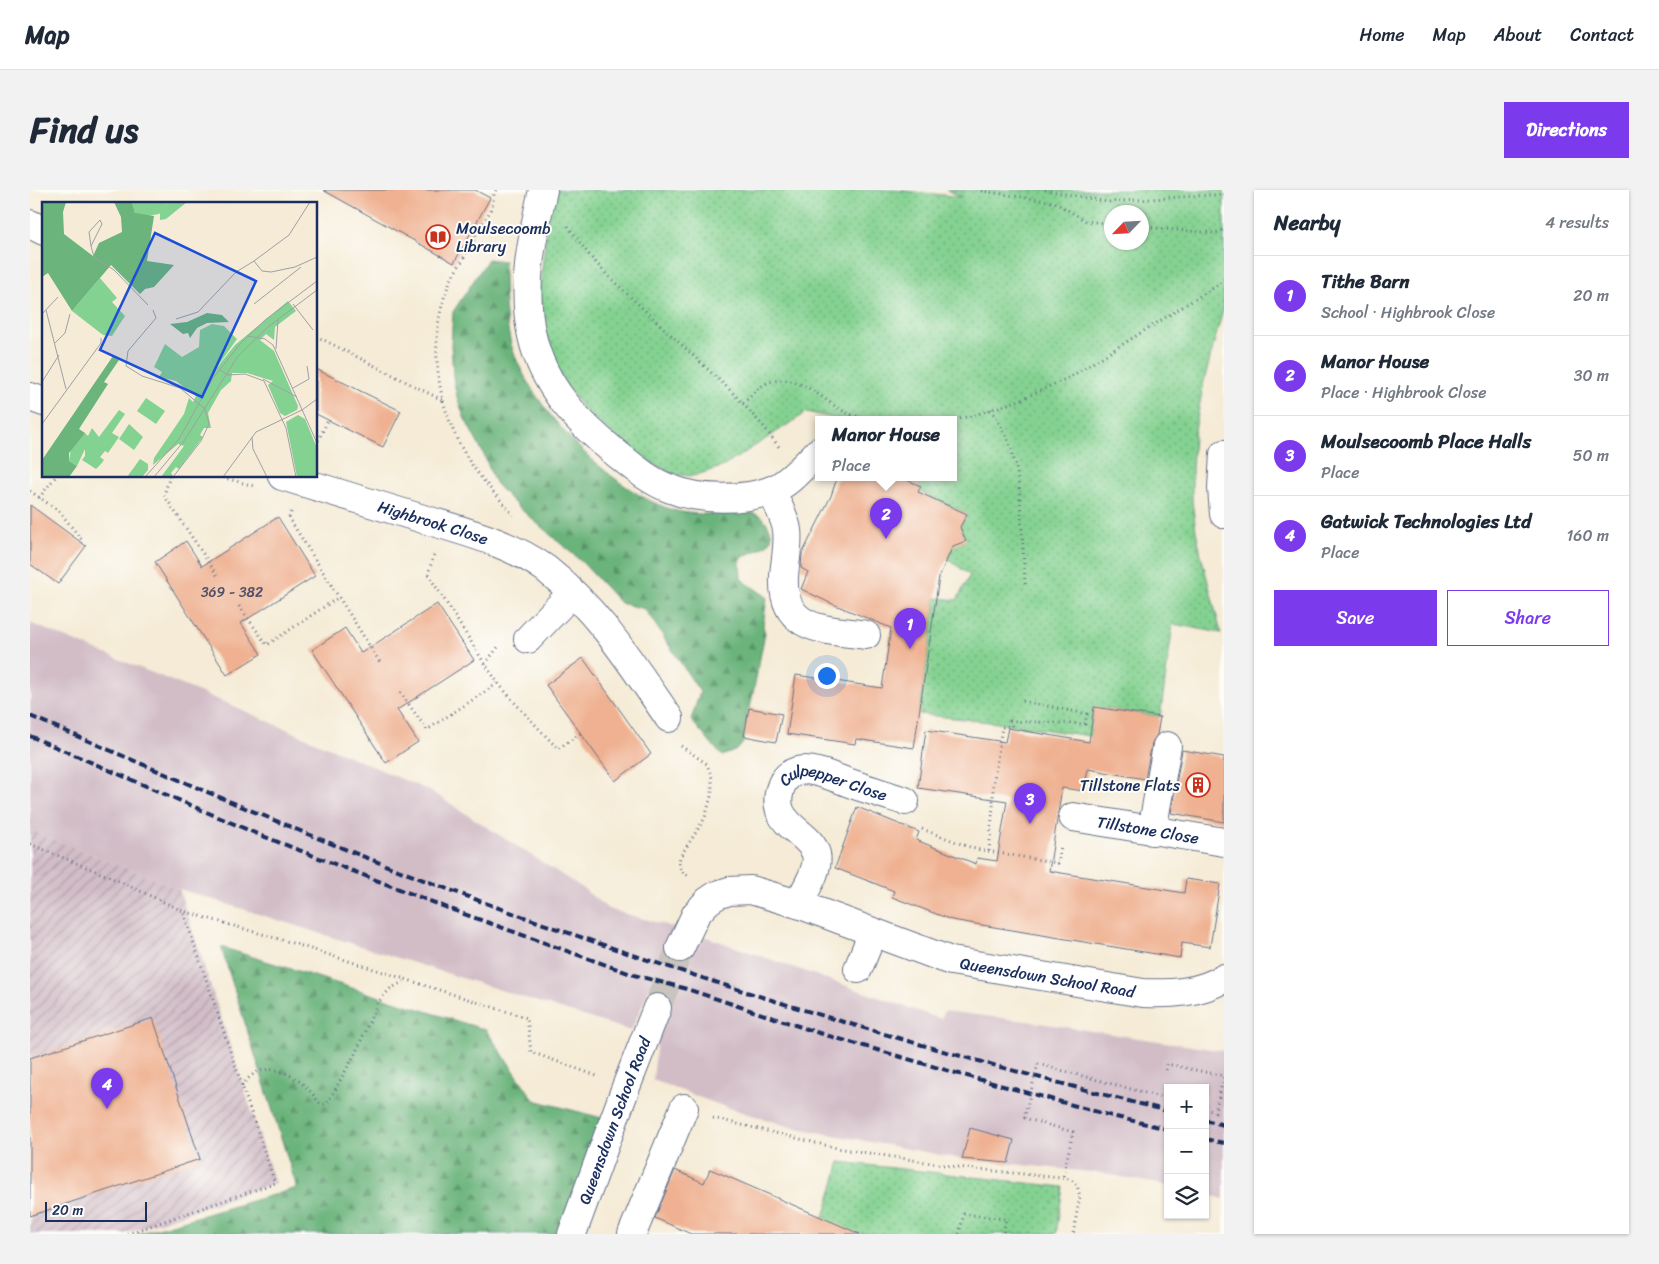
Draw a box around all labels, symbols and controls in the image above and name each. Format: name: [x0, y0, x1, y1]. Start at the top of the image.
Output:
text: Map: [25, 14, 69, 56]
text: Home: [1360, 19, 1405, 51]
text: Map: [1433, 19, 1466, 51]
text: About: [1494, 19, 1542, 51]
text: Contact: [1570, 19, 1634, 51]
text: Find us: [30, 99, 138, 161]
button: Directions: [1504, 102, 1629, 158]
inset map: [42, 202, 318, 478]
text: Nearby: [1274, 204, 1340, 242]
north arrow: [1104, 205, 1149, 250]
text: 4 results: [1545, 208, 1609, 237]
place label: Moulsecoomb Library: [456, 214, 551, 261]
library icon: Moulsecoomb Library: [425, 224, 451, 250]
text: Tithe Barn: [1321, 265, 1410, 298]
text: 1: [1287, 281, 1293, 310]
text: 20 m: [1573, 281, 1609, 310]
text: School · Highbrook Close: [1321, 298, 1495, 327]
text: Manor House: [1321, 345, 1429, 378]
text: 2: [1285, 361, 1295, 390]
text: 30 m: [1574, 361, 1609, 390]
text: Place · Highbrook Close: [1321, 378, 1486, 407]
popup: [815, 416, 957, 481]
text: Manor House: [832, 418, 940, 451]
text: Moulsecoomb Place Halls: [1321, 425, 1531, 458]
text: 3: [1286, 441, 1294, 470]
text: 50 m: [1573, 441, 1609, 470]
text: Place: [832, 451, 870, 480]
text: Place: [1321, 458, 1360, 487]
street label: Highbrook Close: [374, 492, 492, 553]
pin: 2: [870, 498, 902, 539]
text: Gatwick Technologies Ltd: [1321, 505, 1531, 538]
text: 4: [1285, 521, 1295, 550]
text: 160 m: [1566, 521, 1609, 550]
text: Place: [1321, 538, 1360, 567]
house number: 369 - 382: [201, 580, 263, 605]
button: Save: [1274, 590, 1437, 646]
button: Share: [1447, 590, 1609, 646]
pin: 1: [894, 608, 926, 649]
your location: [814, 663, 840, 689]
street label: Culpepper Close: [771, 756, 891, 810]
place label: Tillstone Flats: [1080, 771, 1181, 800]
building icon: Tillstone Flats: [1185, 772, 1211, 798]
pin: 3: [1014, 783, 1046, 824]
street label: Tillstone Close: [1095, 807, 1201, 853]
street label: Queensdown School Road: [958, 949, 1139, 1007]
street label: Queensdown School Road: [570, 1031, 660, 1209]
pin: 4: [91, 1068, 123, 1109]
map controls: [1164, 1084, 1209, 1219]
button: +: [1164, 1084, 1209, 1129]
button: −: [1164, 1129, 1209, 1174]
button: layers: [1164, 1174, 1209, 1219]
text: 20 m: [52, 1198, 83, 1223]
scale bar: [45, 1199, 148, 1222]

